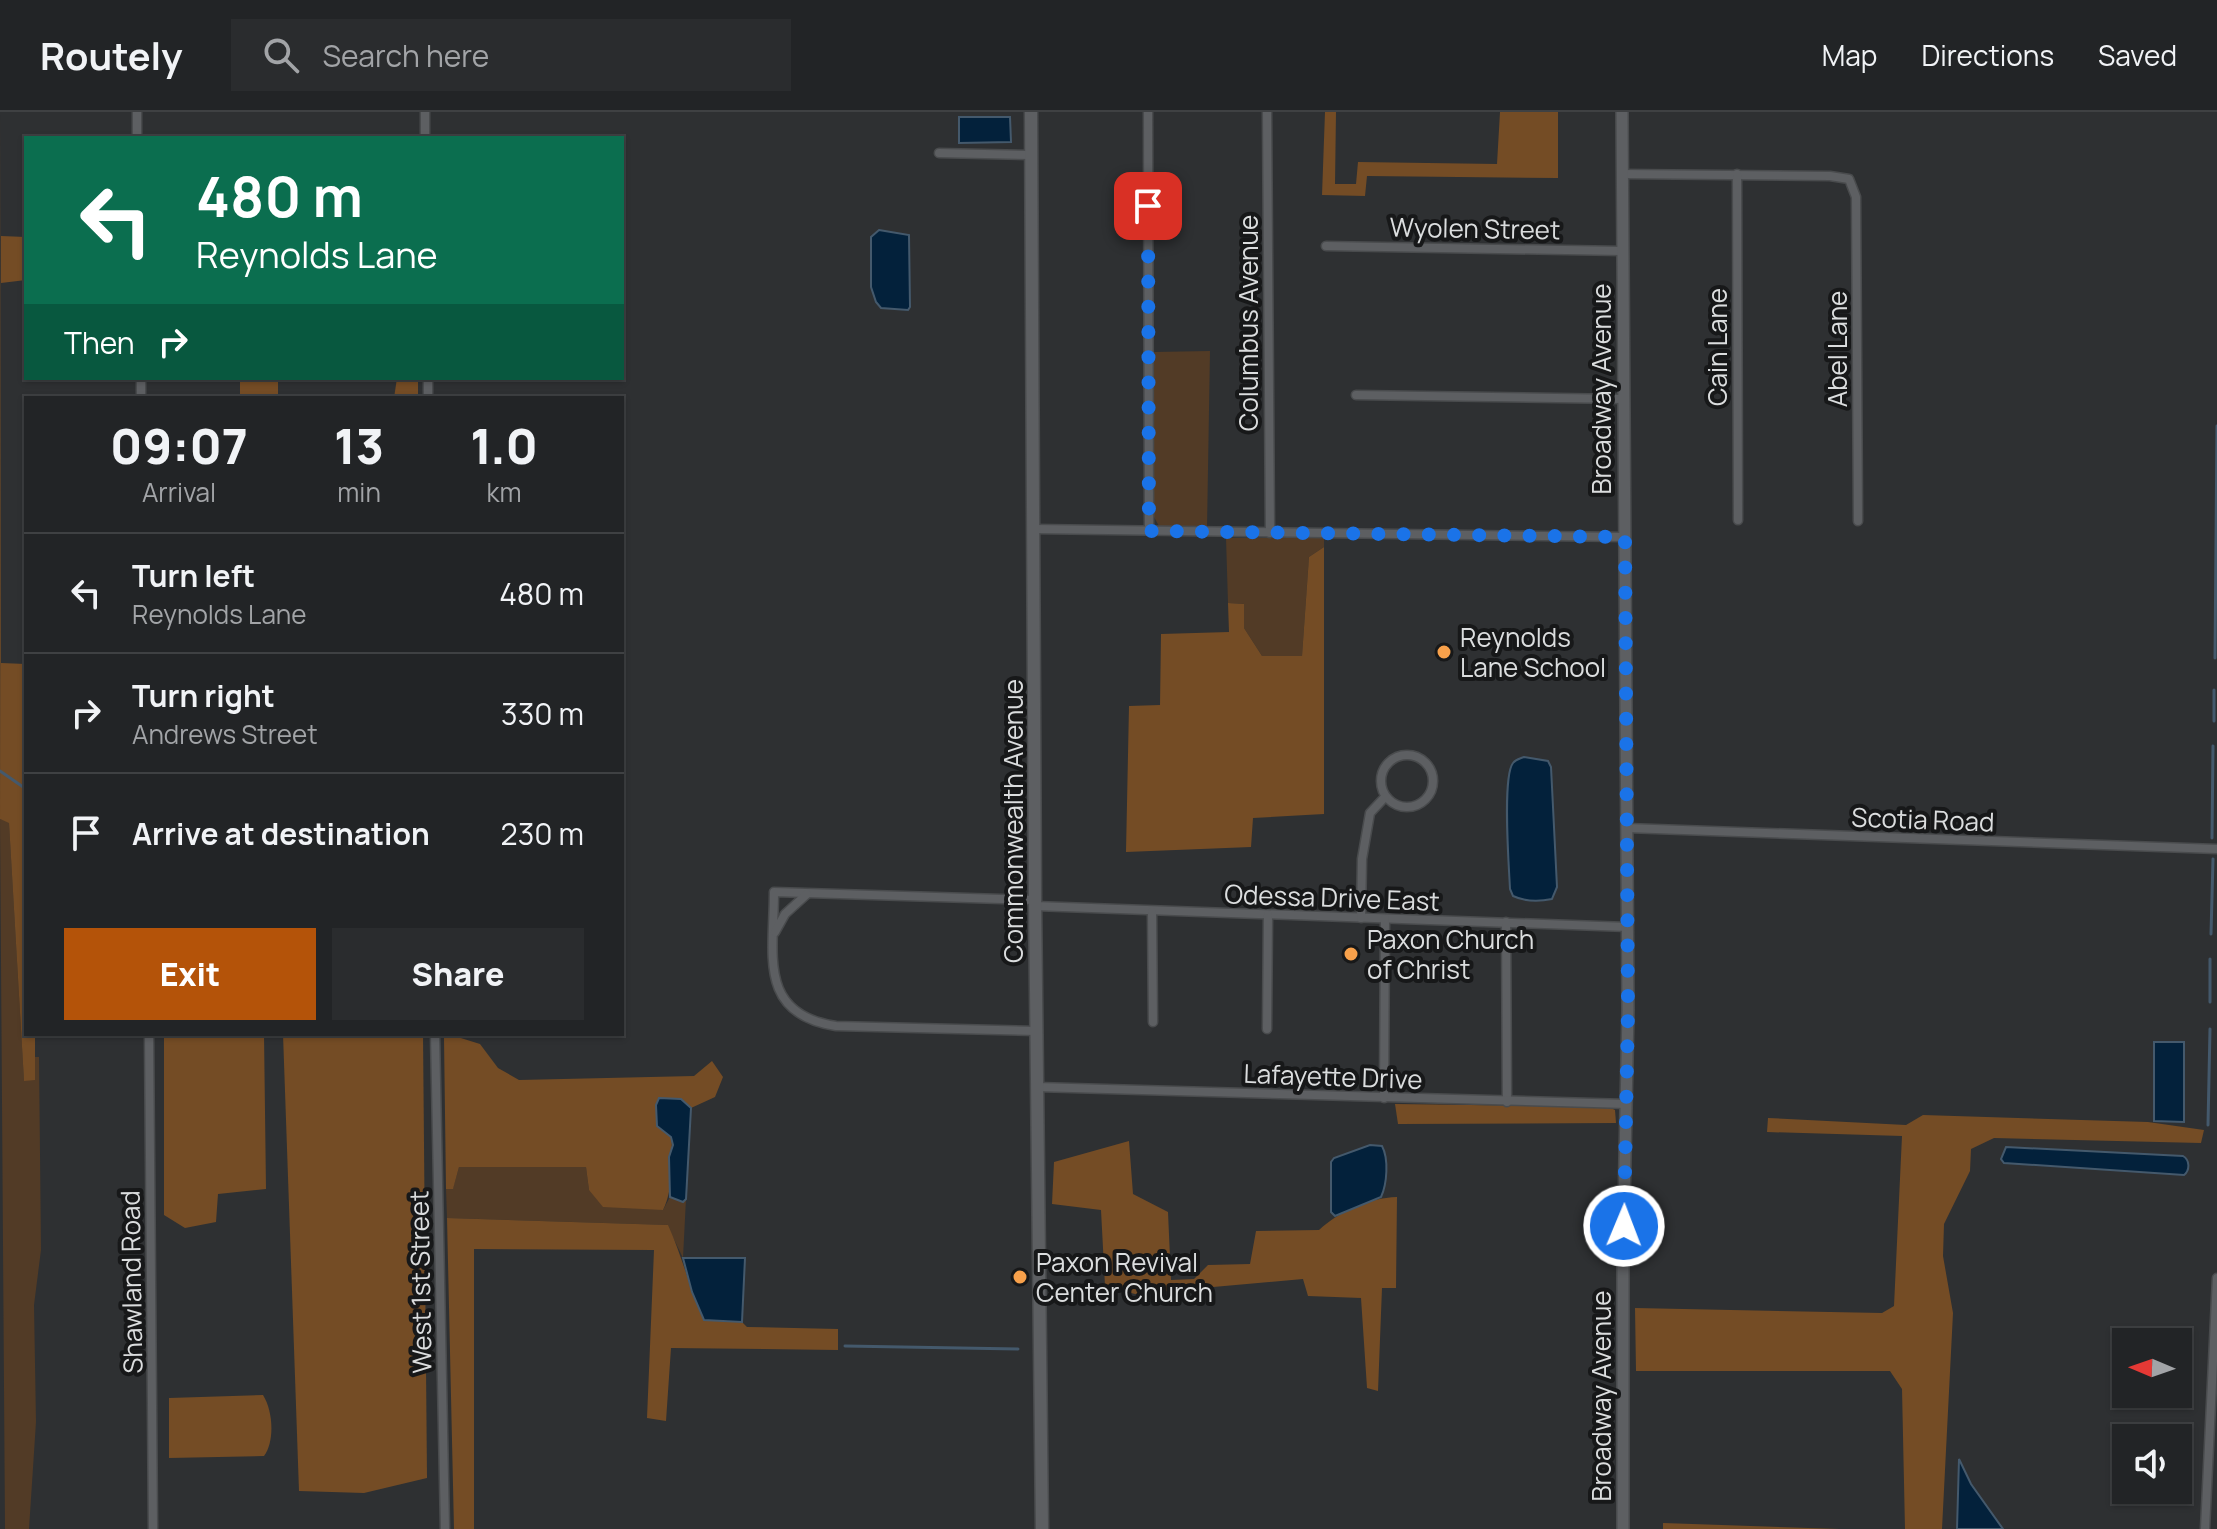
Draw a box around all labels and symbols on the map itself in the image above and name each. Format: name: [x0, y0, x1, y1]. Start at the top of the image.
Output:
pin: [1114, 172, 1182, 240]
street label: Wyolen Street: [1389, 209, 1561, 247]
street label: Columbus Avenue: [1230, 215, 1266, 431]
street label: Broadway Avenue: [1583, 283, 1619, 495]
street label: Cain Lane: [1699, 288, 1735, 406]
street label: Abel Lane: [1819, 291, 1855, 407]
place label: Reynolds Lane School: [1460, 619, 1606, 685]
marker: Reynolds Lane School: [1435, 643, 1453, 661]
street label: Commonwealth Avenue: [995, 679, 1031, 963]
street label: Scotia Road: [1851, 799, 1995, 839]
street label: Odessa Drive East: [1224, 875, 1440, 919]
place label: Paxon Church of Christ: [1367, 921, 1534, 987]
marker: Paxon Church of Christ: [1342, 945, 1360, 963]
street label: Lafayette Drive: [1243, 1055, 1423, 1097]
position arrow: [1582, 1184, 1666, 1268]
street label: Shawland Road: [111, 1190, 151, 1374]
street label: West 1st Street: [400, 1190, 440, 1374]
place label: Paxon Revival Center Church: [1036, 1244, 1213, 1310]
marker: Paxon Revival Center Church: [1011, 1268, 1029, 1286]
street label: Broadway Avenue: [1583, 1290, 1619, 1502]
north arrow: [2112, 1328, 2192, 1408]

